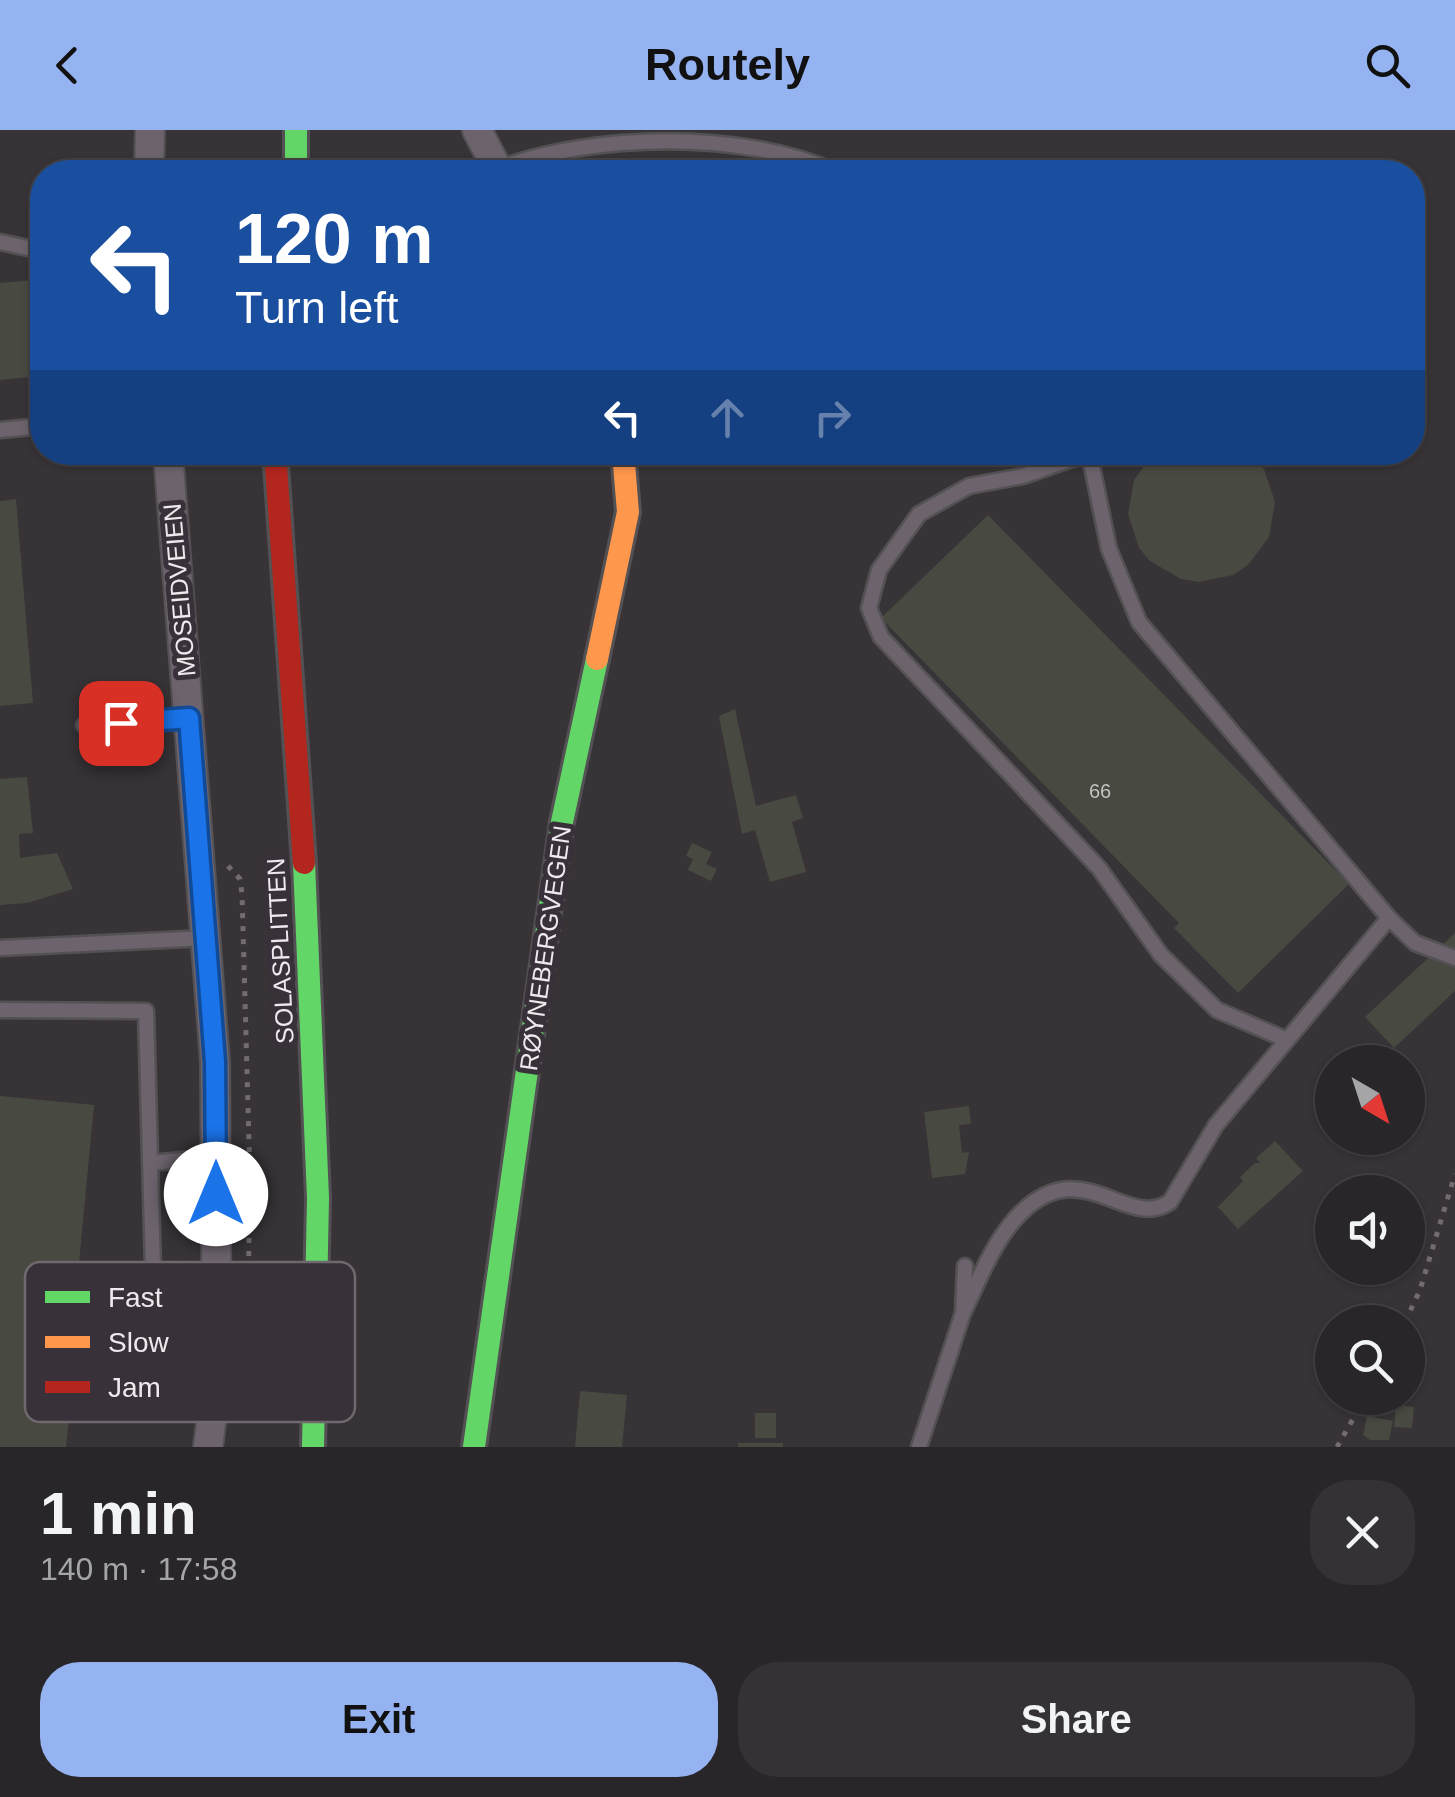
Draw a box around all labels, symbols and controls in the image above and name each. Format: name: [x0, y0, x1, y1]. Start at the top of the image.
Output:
icon: back: [40, 38, 95, 93]
icon: search: [1360, 38, 1415, 93]
text: Routely: [645, 39, 810, 90]
icon: left: [70, 200, 200, 330]
text: 120 m: [235, 200, 433, 278]
text: Turn left: [235, 282, 398, 333]
icon: left: [595, 390, 650, 445]
icon: ahead: [700, 390, 755, 445]
icon: right: [805, 390, 860, 445]
street label: MOSEIDVEIEN: [157, 502, 201, 678]
pin: [79, 681, 164, 766]
icon: arrive: [94, 696, 149, 751]
house number: 66: [1089, 780, 1111, 802]
street label: RØYNEBERGVEGEN: [514, 824, 576, 1072]
street label: SOLASPLITTEN: [261, 857, 299, 1045]
north arrow: [1315, 1045, 1425, 1155]
map controls: [1315, 1045, 1425, 1415]
position arrow: [164, 1142, 268, 1246]
button: sound: [1315, 1175, 1425, 1285]
legend: [25, 1262, 355, 1422]
text: Fast: [108, 1282, 163, 1313]
button: search: [1315, 1305, 1425, 1415]
text: Slow: [108, 1327, 169, 1358]
text: Jam: [108, 1372, 161, 1403]
text: 1 min: [40, 1480, 197, 1547]
button: close: [1310, 1480, 1415, 1585]
text: 140 m · 17:58: [40, 1551, 237, 1587]
button: Exit: [40, 1662, 718, 1777]
button: Share: [738, 1662, 1415, 1777]

